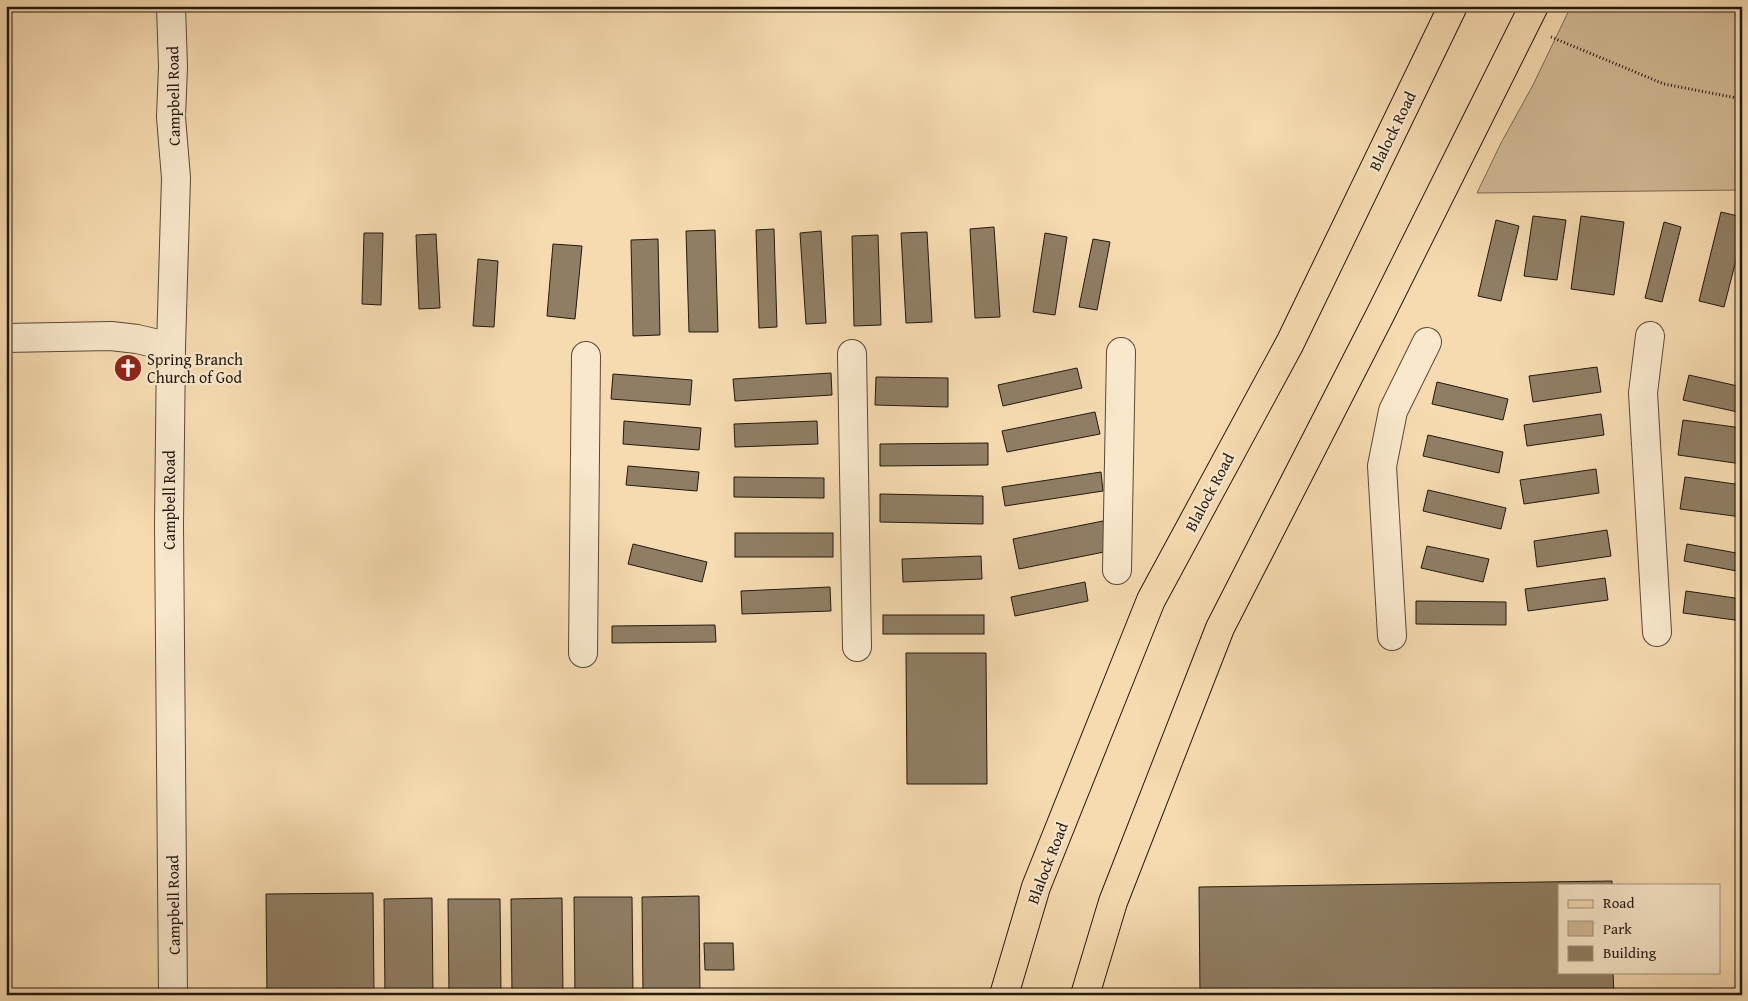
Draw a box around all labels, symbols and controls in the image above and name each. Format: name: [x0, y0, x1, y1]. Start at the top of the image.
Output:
street label: Campbell Road: [160, 45, 186, 146]
street label: Blalock Road: [1362, 87, 1422, 175]
place label: Spring Branch Church of God: [147, 347, 243, 389]
church icon: Spring Branch Church of God: [113, 353, 143, 383]
street label: Blalock Road: [1178, 448, 1240, 535]
street label: Campbell Road: [157, 450, 181, 550]
street label: Blalock Road: [1020, 818, 1074, 907]
street label: Campbell Road: [160, 854, 186, 955]
legend: [1558, 884, 1720, 974]
text: Road: [1603, 892, 1634, 913]
text: Park: [1603, 918, 1632, 939]
text: Building: [1603, 942, 1657, 963]

